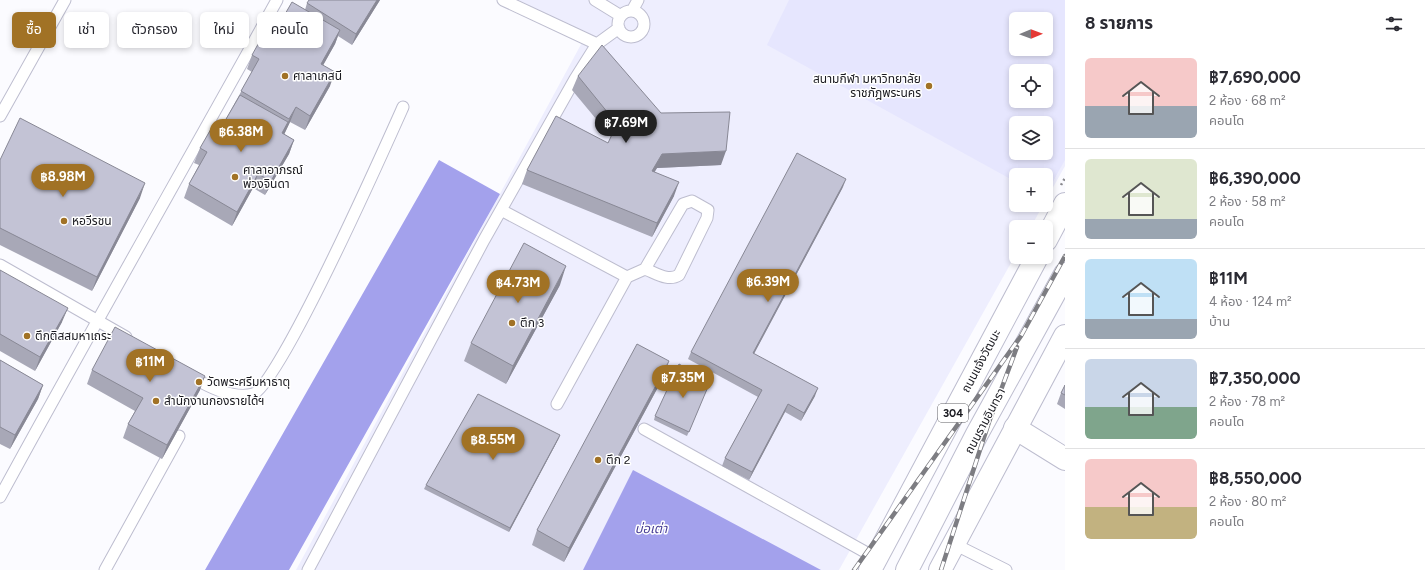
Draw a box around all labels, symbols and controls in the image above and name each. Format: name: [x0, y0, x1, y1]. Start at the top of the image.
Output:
chip: ซื้อ: [12, 12, 56, 48]
chip: เช่า: [64, 12, 109, 48]
chip: ตัวกรอง: [117, 12, 192, 48]
chip: ใหม่: [200, 12, 249, 48]
chip: คอนโด: [257, 12, 323, 48]
north arrow: [1009, 12, 1053, 56]
map controls: [1009, 12, 1053, 264]
text: 8 รายการ: [1085, 13, 1153, 33]
icon: filters: [1383, 13, 1405, 35]
button: locate: [1009, 64, 1053, 108]
text: ฿7,690,000: [1209, 67, 1301, 87]
place label: ศาลาเกสนี: [293, 69, 342, 83]
marker: ศาลาเกสนี: [280, 71, 290, 81]
place label: สนามกีฬา มหาวิทยาลัย ราชภัฎพระนคร: [813, 72, 921, 100]
icon: home: [1117, 74, 1165, 122]
marker: สนามกีฬา มหาวิทยาลัย ราชภัฎพระนคร: [924, 81, 934, 91]
text: 2 ห้อง · 68 m²: [1209, 93, 1286, 108]
pin: ฿7.69M: [593, 110, 659, 144]
text: คอนโด: [1209, 113, 1244, 128]
text: ฿7.69M: [604, 115, 648, 130]
button: layers: [1009, 116, 1053, 160]
pin: ฿6.38M: [208, 119, 274, 153]
text: ฿6.38M: [219, 124, 263, 139]
place label: ศาลาอาภรณ์ พ่วงจินดา: [243, 163, 303, 191]
pin: ฿8.98M: [30, 164, 96, 198]
button: +: [1009, 168, 1053, 212]
text: ฿6,390,000: [1209, 168, 1301, 188]
text: ฿8.98M: [40, 169, 86, 184]
marker: ศาลาอาภรณ์ พ่วงจินดา: [230, 172, 240, 182]
icon: home: [1117, 175, 1165, 223]
text: 2 ห้อง · 58 m²: [1209, 194, 1286, 209]
place label: หอวีรชน: [72, 214, 112, 228]
text: คอนโด: [1209, 214, 1244, 229]
marker: หอวีรชน: [59, 216, 69, 226]
button: −: [1009, 220, 1053, 264]
text: ฿11M: [1209, 268, 1248, 288]
pin: ฿6.39M: [735, 269, 801, 303]
pin: ฿4.73M: [485, 270, 551, 304]
text: ฿6.39M: [746, 274, 790, 289]
text: ฿4.73M: [496, 275, 540, 290]
icon: home: [1117, 275, 1165, 323]
text: 4 ห้อง · 124 m²: [1209, 294, 1292, 309]
text: บ้าน: [1209, 314, 1230, 329]
place label: ตึก 3: [520, 316, 544, 330]
marker: ตึก 3: [507, 318, 517, 328]
street label: ถนนแจ้งวัฒนะ: [959, 327, 1003, 395]
place label: ตึกติสสมหาเถระ: [35, 329, 111, 343]
marker: ตึกติสสมหาเถระ: [22, 331, 32, 341]
pin: ฿11M: [126, 349, 174, 383]
text: ฿11M: [135, 354, 165, 369]
pin: ฿7.35M: [650, 365, 716, 399]
text: ฿7,350,000: [1209, 368, 1300, 388]
text: ฿7.35M: [661, 370, 705, 385]
place label: วัดพระศรีมหาธาตุ: [207, 375, 290, 389]
icon: home: [1117, 375, 1165, 423]
marker: วัดพระศรีมหาธาตุ: [194, 377, 204, 387]
street label: ถนนรามอินทรา: [962, 386, 1008, 456]
place label: สำนักงานกองรายได้ฯ: [164, 394, 265, 408]
text: 2 ห้อง · 78 m²: [1209, 394, 1285, 409]
marker: สำนักงานกองรายได้ฯ: [151, 396, 161, 406]
road number: 304: [938, 404, 968, 422]
text: คอนโด: [1209, 414, 1244, 429]
pin: ฿8.55M: [460, 427, 526, 461]
text: ฿8.55M: [471, 432, 515, 447]
place label: ตึก 2: [606, 453, 631, 467]
marker: ตึก 2: [593, 455, 603, 465]
text: ฿8,550,000: [1209, 468, 1302, 488]
icon: home: [1117, 475, 1165, 523]
text: 2 ห้อง · 80 m²: [1209, 494, 1287, 509]
text: คอนโด: [1209, 514, 1244, 529]
water label: บ่อเต่า: [635, 521, 668, 536]

